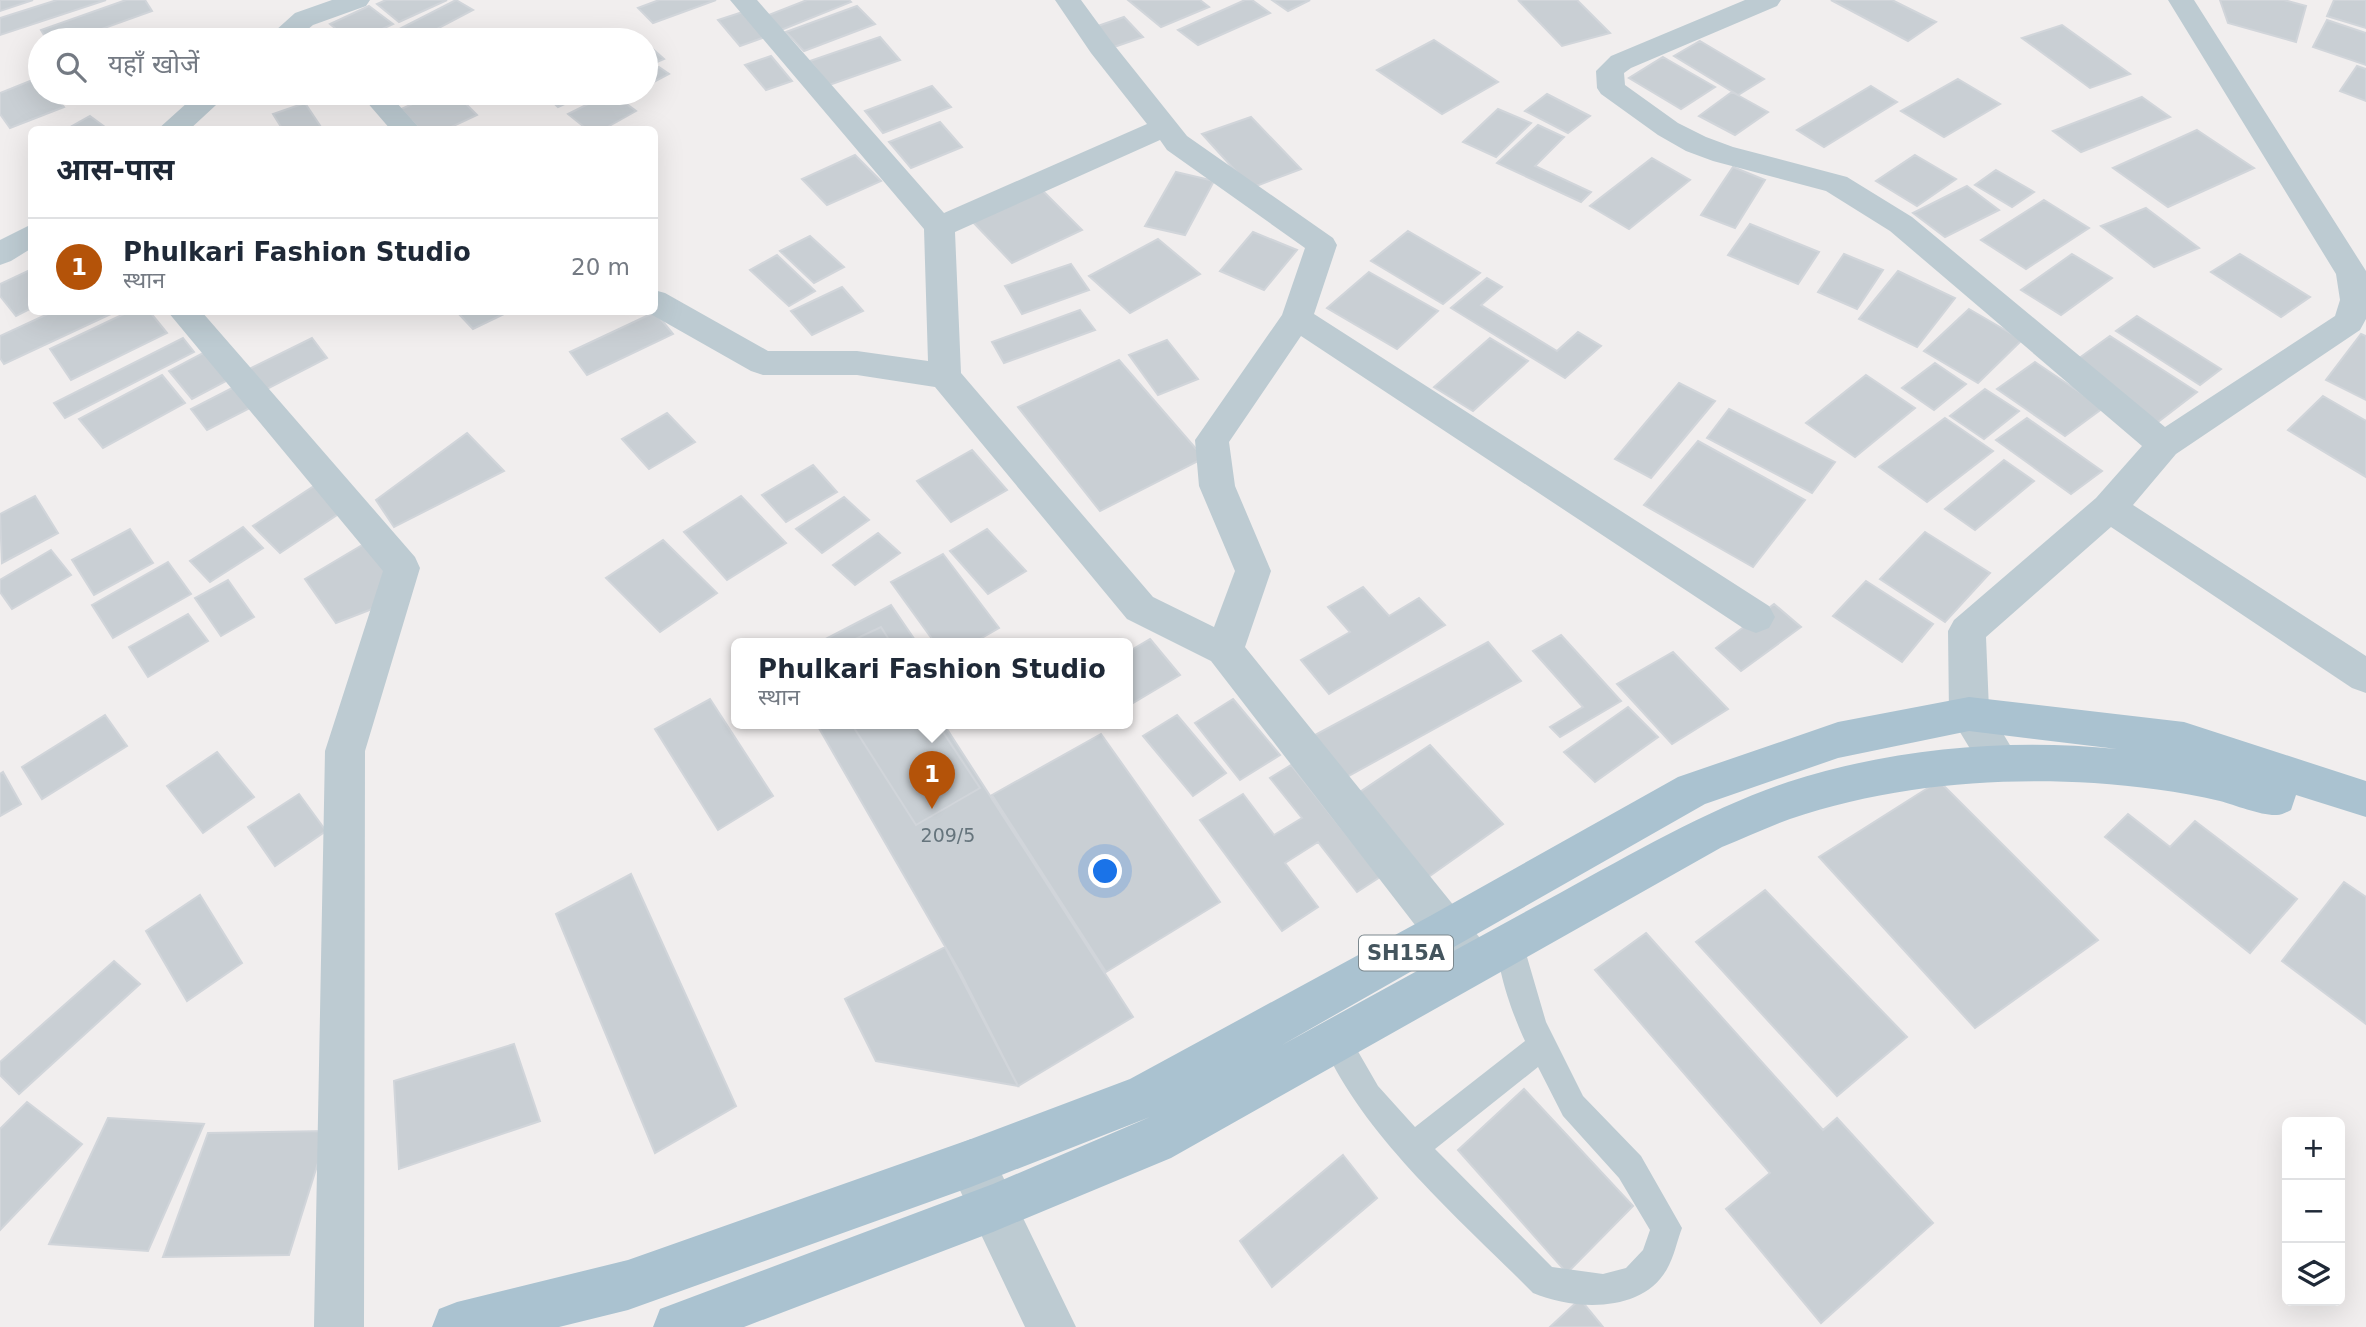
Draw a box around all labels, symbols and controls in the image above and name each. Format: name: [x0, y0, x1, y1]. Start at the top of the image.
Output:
search box: [28, 28, 658, 105]
icon: search: [52, 48, 90, 86]
text: यहाँ खोजें: [108, 49, 199, 79]
text: आस-पास: [56, 152, 174, 187]
text: Phulkari Fashion Studio: [123, 237, 471, 267]
text: 1: [71, 254, 87, 280]
text: 20 m: [571, 254, 630, 280]
text: स्थान: [123, 267, 165, 293]
popup: [731, 638, 1133, 729]
text: Phulkari Fashion Studio: [758, 654, 1106, 684]
text: स्थान: [758, 684, 800, 710]
pin: 1: [909, 751, 955, 809]
house number: 209/5: [921, 824, 975, 846]
your location: [1088, 854, 1122, 888]
road number: SH15A: [1359, 936, 1453, 970]
map controls: [2282, 1117, 2345, 1306]
button: +: [2282, 1117, 2345, 1180]
button: −: [2282, 1180, 2345, 1243]
button: layers: [2282, 1243, 2345, 1306]

